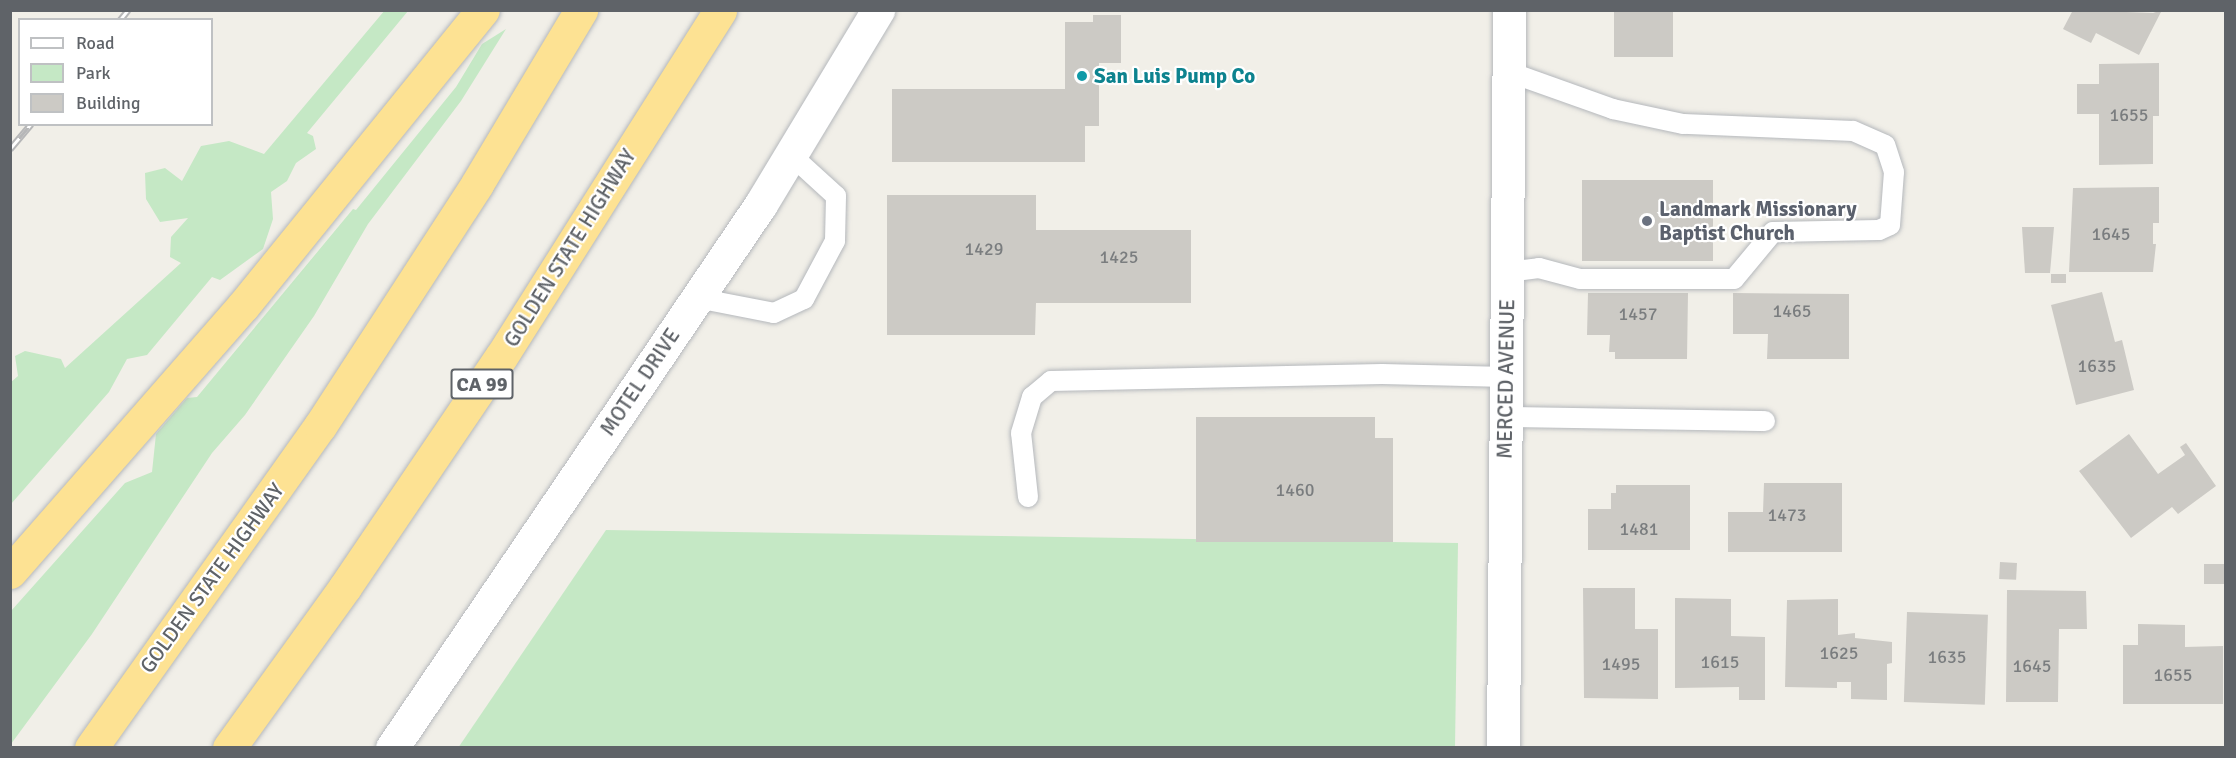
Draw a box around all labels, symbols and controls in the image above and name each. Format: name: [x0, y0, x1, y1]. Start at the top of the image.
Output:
legend: [18, 18, 213, 126]
text: Road: [76, 32, 115, 54]
text: Park: [76, 62, 111, 84]
place label: San Luis Pump Co: [1094, 63, 1255, 89]
marker: San Luis Pump Co: [1075, 69, 1089, 83]
text: Building: [76, 92, 140, 114]
house number: 1655: [2110, 104, 2148, 126]
street label: GOLDEN STATE HIGHWAY: [499, 144, 641, 352]
place label: Landmark Missionary Baptist Church: [1659, 196, 1857, 246]
marker: Landmark Missionary Baptist Church: [1640, 214, 1654, 228]
house number: 1645: [2092, 223, 2130, 245]
house number: 1429: [965, 238, 1003, 260]
house number: 1425: [1100, 246, 1138, 268]
street label: MERCED AVENUE: [1492, 299, 1520, 459]
house number: 1465: [1773, 300, 1811, 322]
house number: 1457: [1619, 303, 1657, 325]
street label: MOTEL DRIVE: [595, 324, 685, 440]
house number: 1635: [2078, 355, 2116, 377]
road number: CA 99: [450, 367, 514, 401]
street label: GOLDEN STATE HIGHWAY: [135, 478, 289, 678]
house number: 1460: [1276, 479, 1314, 501]
house number: 1473: [1768, 504, 1806, 526]
house number: 1481: [1620, 518, 1658, 540]
house number: 1625: [1820, 642, 1858, 664]
house number: 1635: [1928, 646, 1966, 668]
house number: 1615: [1701, 651, 1739, 673]
house number: 1495: [1602, 653, 1640, 675]
house number: 1645: [2013, 655, 2051, 677]
house number: 1655: [2154, 664, 2192, 686]

